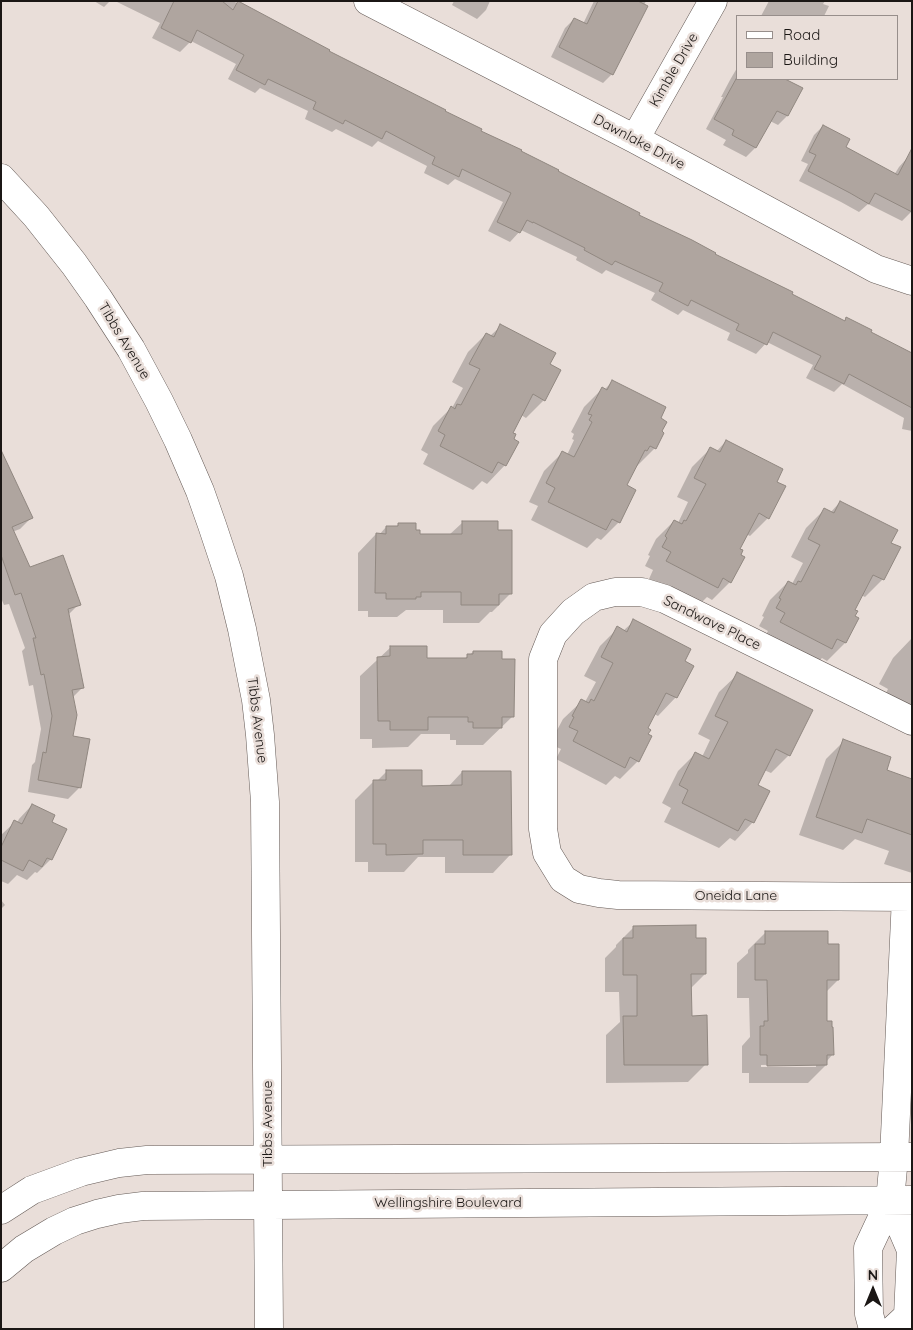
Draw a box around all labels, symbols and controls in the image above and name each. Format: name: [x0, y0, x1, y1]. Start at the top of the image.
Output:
legend: [736, 15, 898, 80]
text: Road: [783, 25, 820, 44]
street label: Kimble Drive: [646, 30, 702, 110]
text: Building: [783, 50, 838, 69]
street label: Dawnlake Drive: [590, 111, 688, 173]
street label: Tibbs Avenue: [94, 300, 154, 382]
street label: Sandwave Place: [661, 592, 763, 654]
street label: Tibbs Avenue: [243, 676, 271, 764]
street label: Oneida Lane: [695, 888, 777, 904]
street label: Tibbs Avenue: [260, 1081, 276, 1167]
street label: Wellingshire Boulevard: [374, 1195, 522, 1211]
north arrow: [848, 1265, 898, 1315]
text: N: [868, 1266, 878, 1284]

